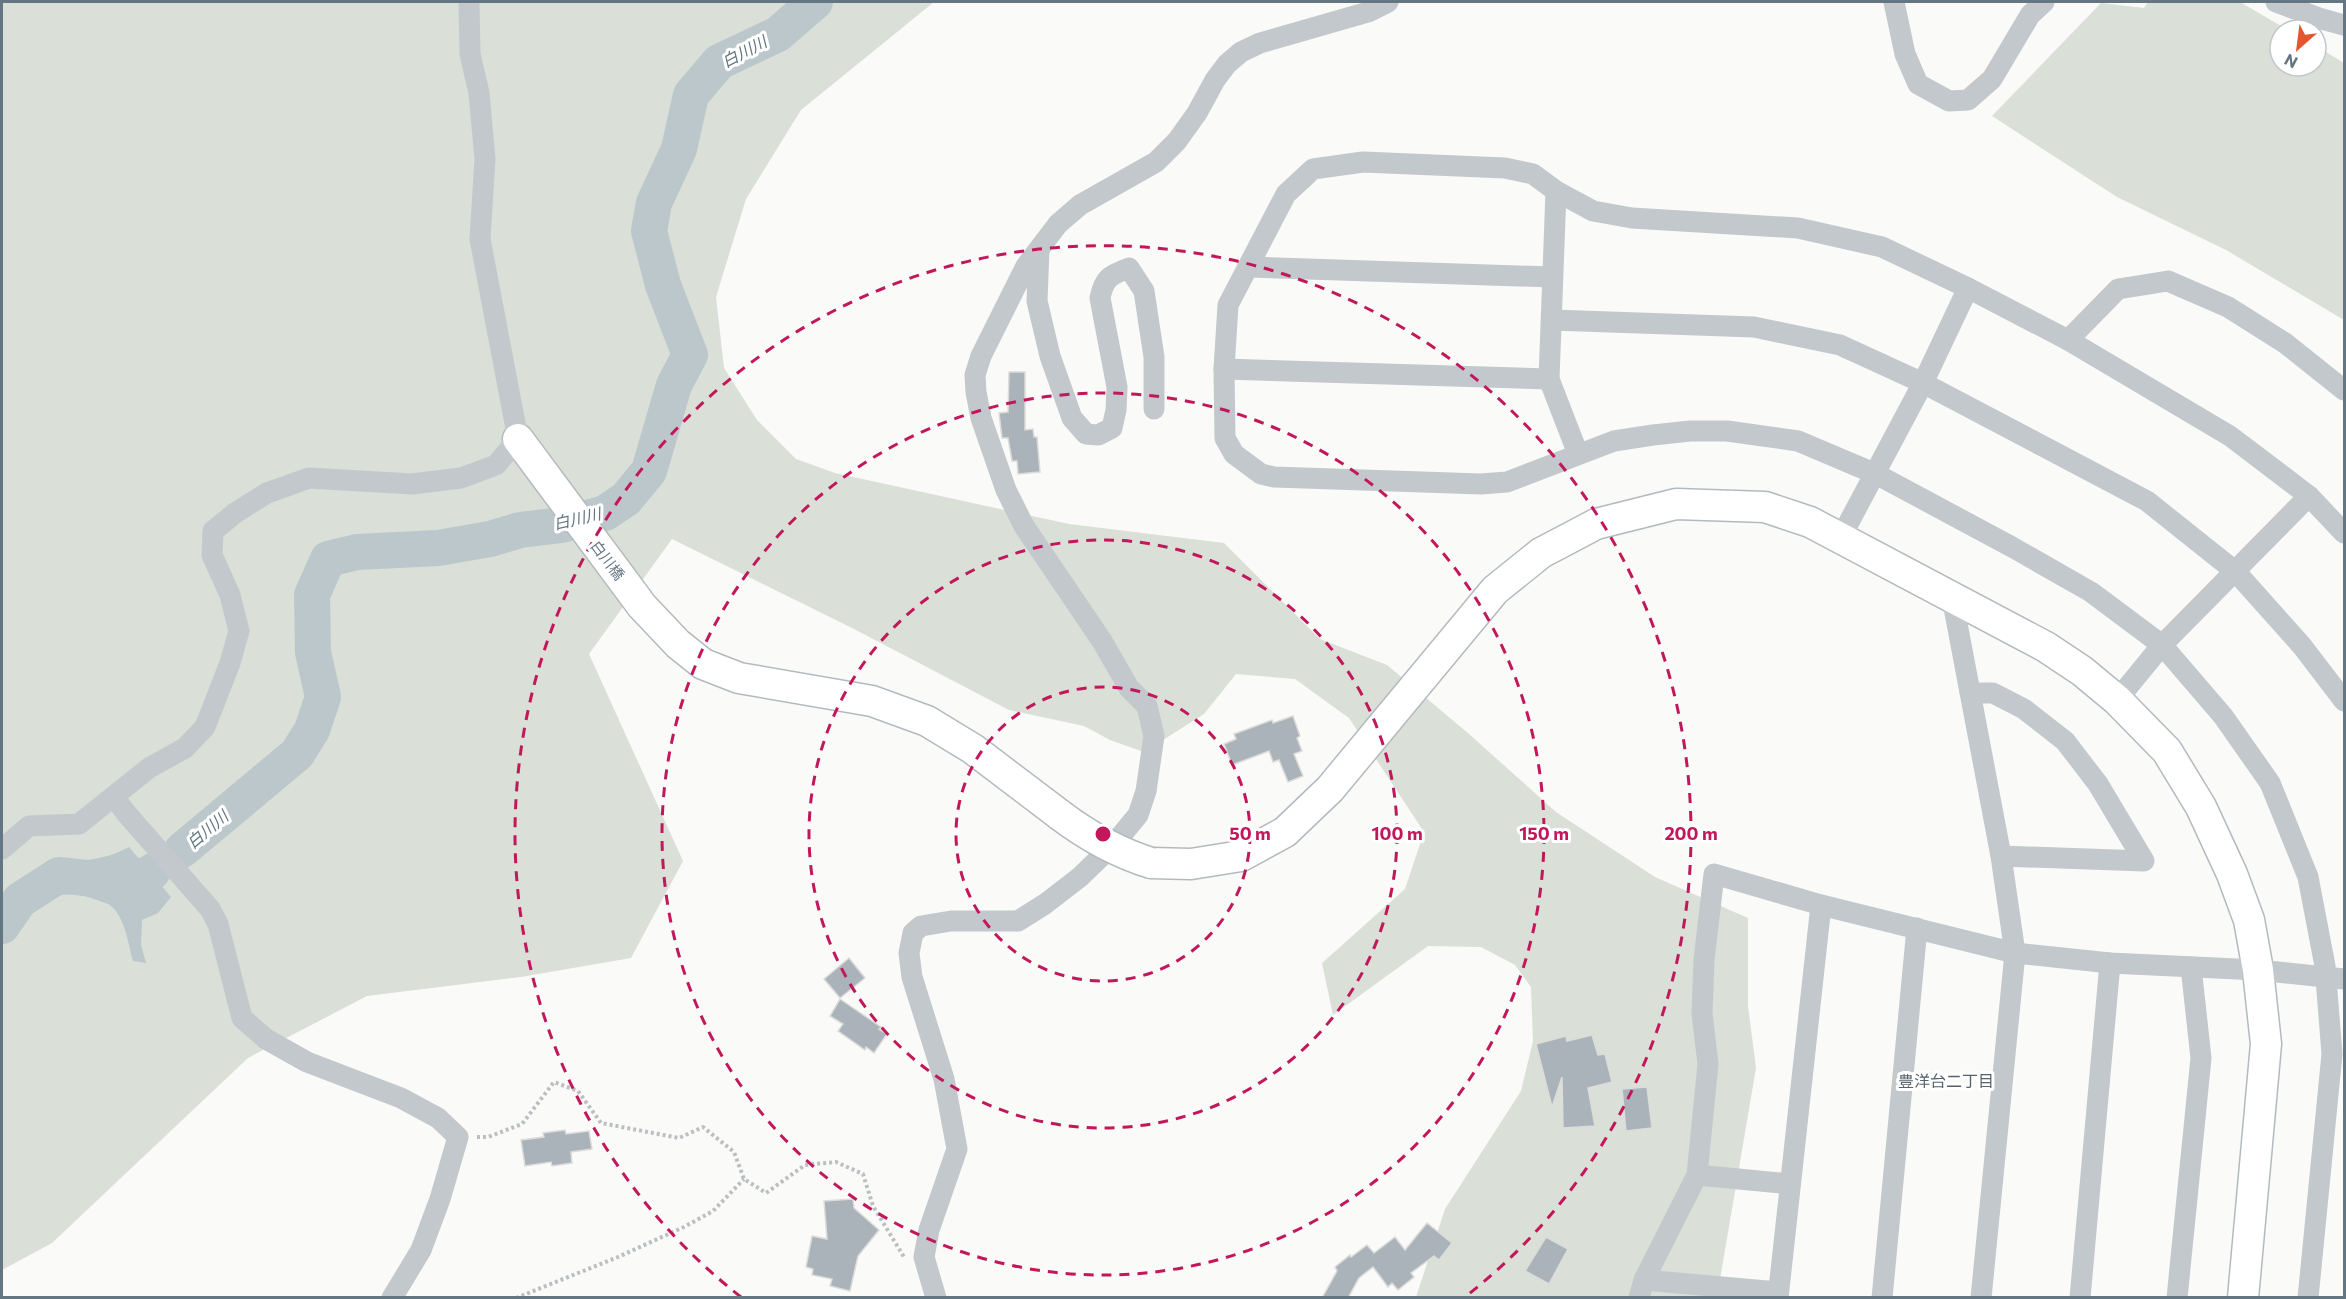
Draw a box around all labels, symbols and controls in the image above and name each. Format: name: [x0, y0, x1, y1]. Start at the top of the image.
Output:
north arrow: [2268, 18, 2328, 78]
water label: 白川川: [718, 30, 771, 71]
text: N: [2281, 50, 2300, 73]
water label: 白川川: [551, 503, 604, 533]
street label: 白川橋: [587, 537, 629, 583]
water label: 白川川: [183, 805, 233, 852]
text: 50 m: [1229, 822, 1271, 844]
text: 100 m: [1371, 822, 1423, 844]
text: 150 m: [1519, 822, 1569, 844]
text: 200 m: [1664, 822, 1718, 844]
centre of rings: [1093, 824, 1113, 844]
district label: 豊洋台二丁目: [1898, 1071, 1994, 1090]

